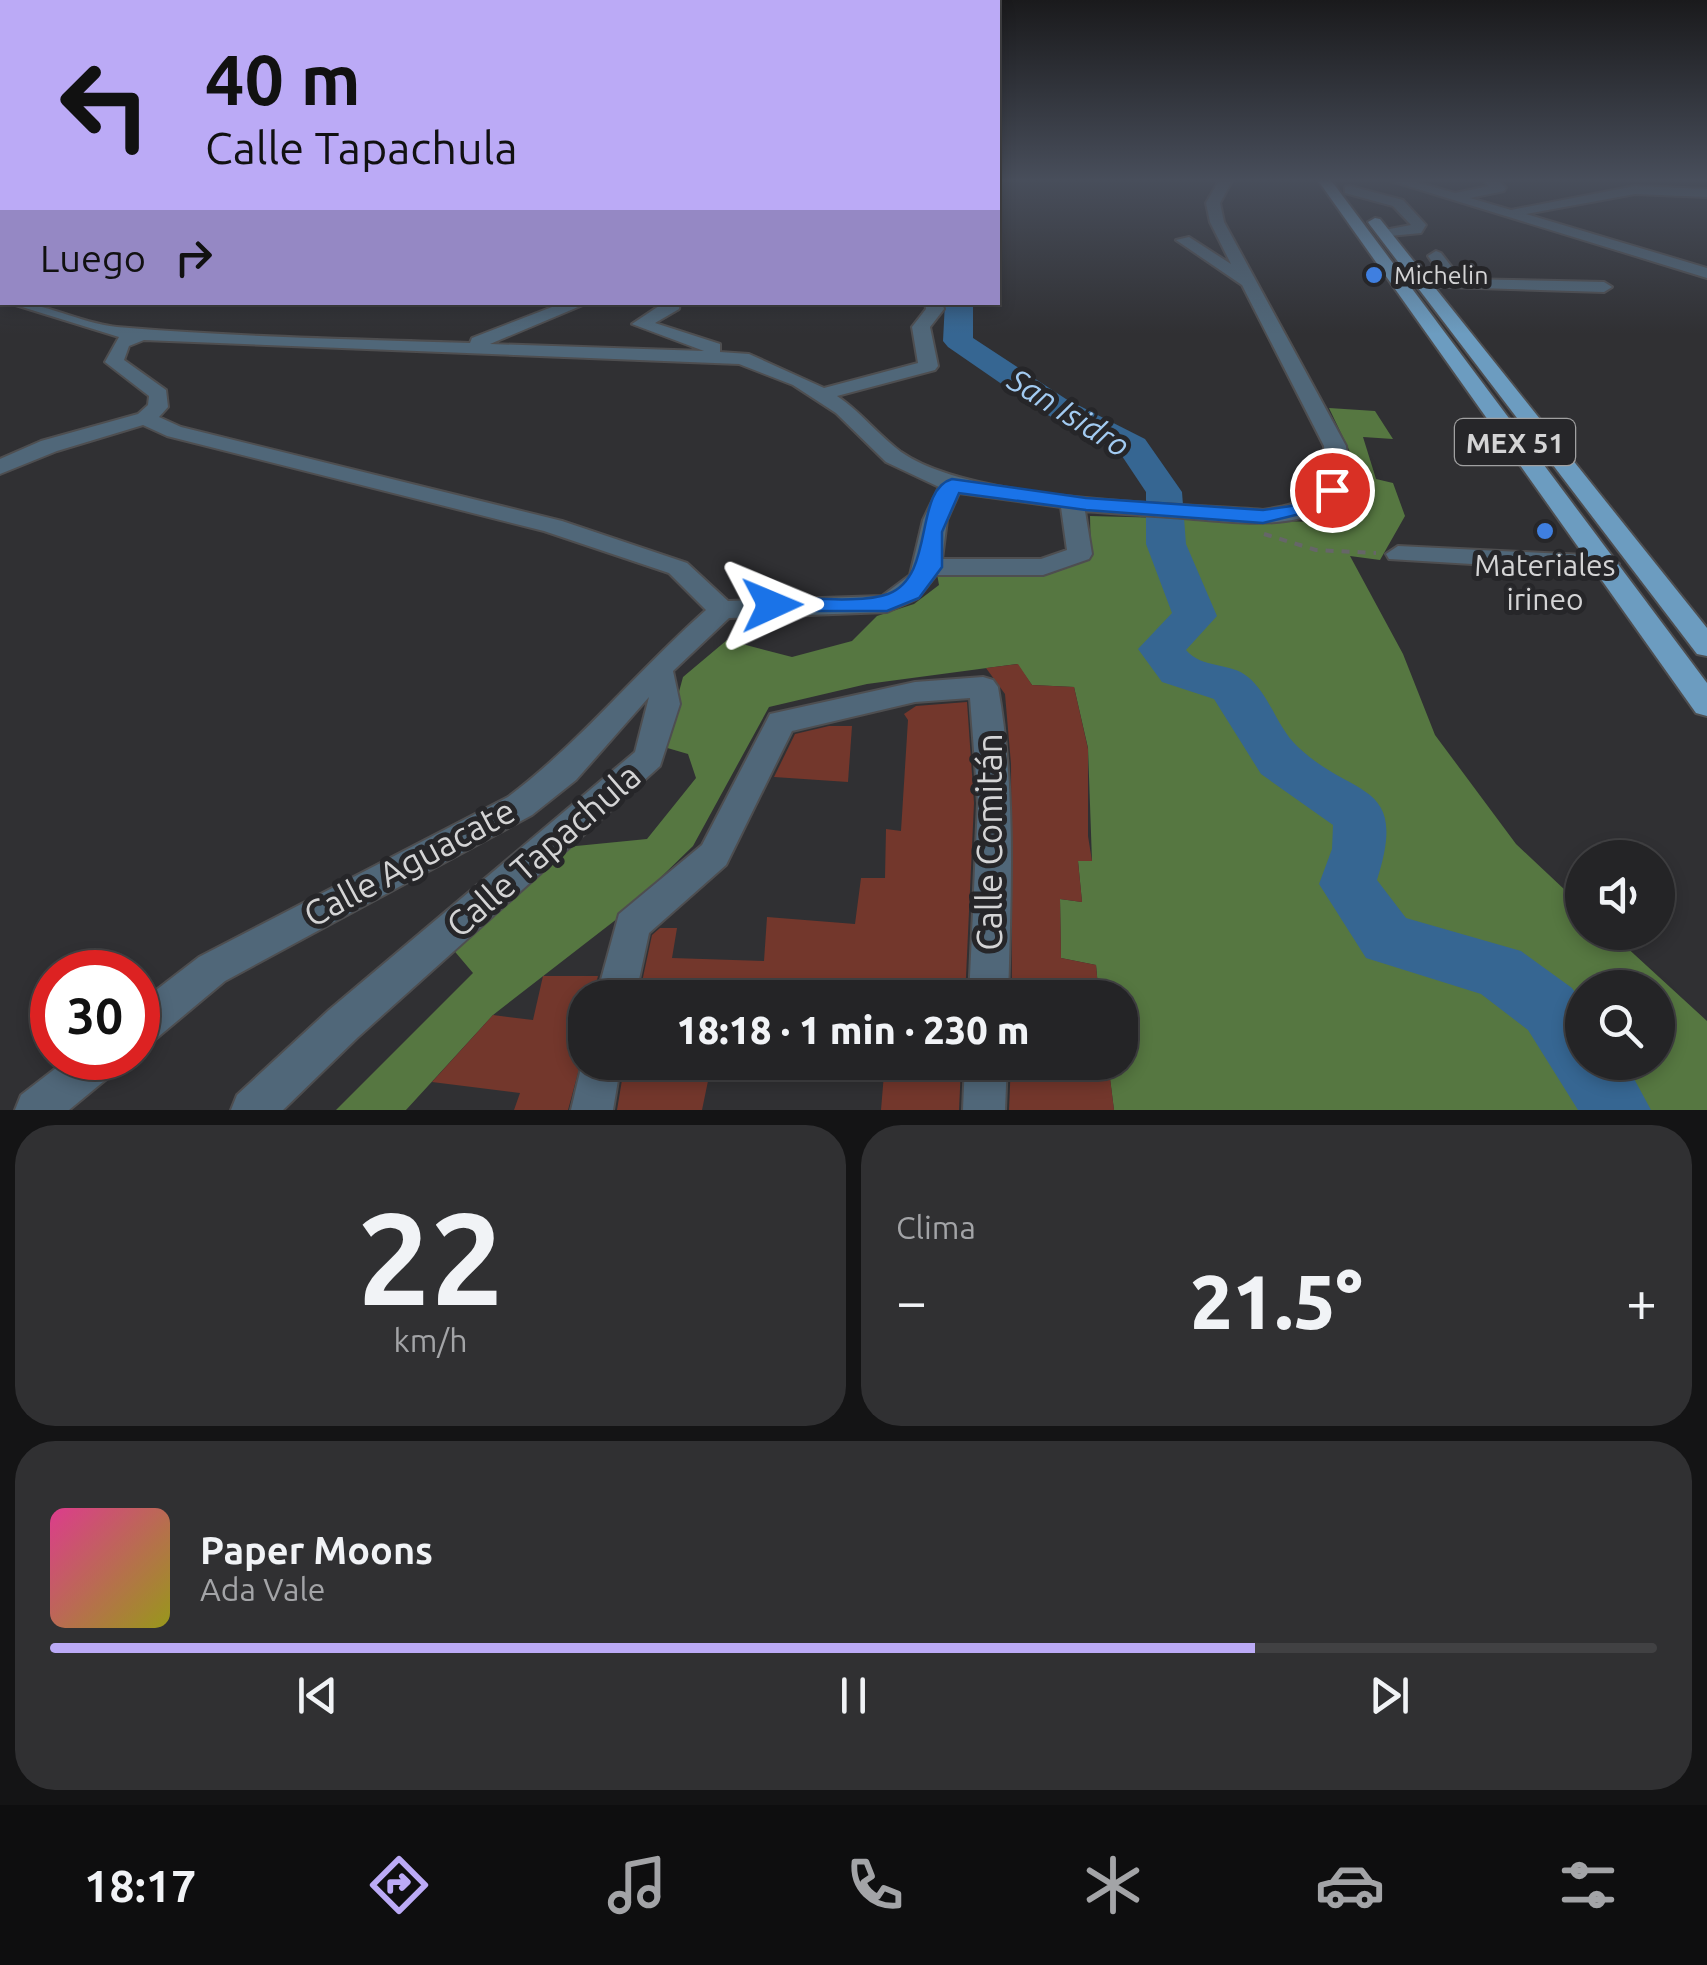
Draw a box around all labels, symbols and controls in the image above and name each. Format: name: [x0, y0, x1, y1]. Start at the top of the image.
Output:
icon: left: [40, 40, 170, 170]
text: 40 m: [205, 40, 361, 118]
text: Calle Tapachula: [205, 122, 518, 173]
icon: right: [166, 230, 221, 285]
text: Luego: [40, 237, 146, 279]
place label: Michelin: [1394, 261, 1488, 289]
marker: Michelin: [1363, 264, 1385, 286]
water label: San Isidro: [1001, 360, 1136, 463]
road number: MEX 51: [1455, 419, 1575, 465]
pin: [1290, 448, 1375, 533]
icon: arrive: [1305, 463, 1360, 518]
marker: Materiales irineo: [1534, 520, 1556, 542]
place label: Materiales irineo: [1474, 548, 1616, 616]
position arrow: [720, 553, 824, 657]
street label: Calle Comitán: [969, 733, 1009, 951]
street label: Calle Tapachula: [438, 755, 648, 945]
street label: Calle Aguacate: [297, 790, 521, 934]
map controls: [1565, 840, 1675, 1080]
button: sound: [1565, 840, 1675, 950]
speed limit sign: 30: [30, 950, 160, 1080]
button: search: [1565, 970, 1675, 1080]
text: 18:18 · 1 min · 230 m: [676, 1009, 1030, 1051]
text: 22: [357, 1184, 504, 1330]
text: Clima: [896, 1209, 976, 1245]
text: 21.5°: [1190, 1259, 1363, 1343]
text: −: [896, 1270, 927, 1331]
text: +: [1626, 1270, 1657, 1331]
text: km/h: [394, 1322, 467, 1358]
text: Paper Moons: [200, 1529, 433, 1571]
text: Ada Vale: [200, 1571, 326, 1607]
icon: previous: [290, 1668, 345, 1723]
icon: pause: [826, 1668, 881, 1723]
icon: next: [1362, 1668, 1417, 1723]
icon: directions: [364, 1850, 434, 1920]
icon: music: [602, 1850, 672, 1920]
icon: phone: [840, 1850, 910, 1920]
icon: climate: [1078, 1850, 1148, 1920]
icon: car: [1315, 1850, 1385, 1920]
icon: filters: [1553, 1850, 1623, 1920]
text: 18:17: [84, 1860, 196, 1911]

